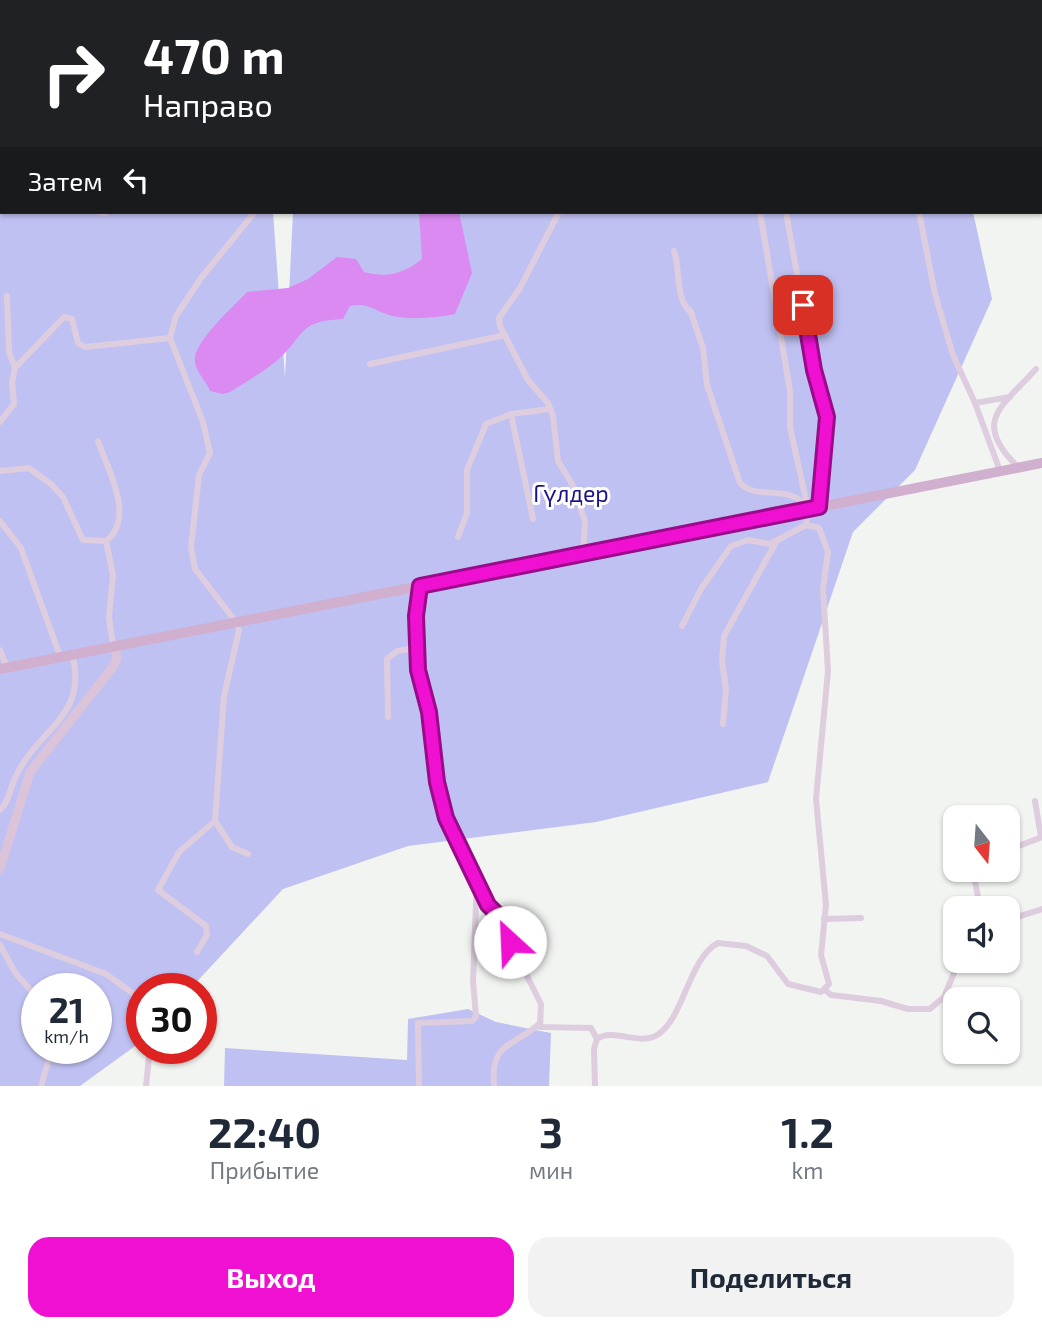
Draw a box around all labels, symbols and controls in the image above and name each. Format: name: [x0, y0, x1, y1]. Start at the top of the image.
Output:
text: 470 m: [143, 25, 285, 84]
icon: right: [28, 28, 119, 119]
text: Направо: [143, 85, 273, 123]
icon: left: [117, 161, 155, 199]
text: Затем: [28, 165, 103, 196]
pin: [773, 275, 833, 335]
icon: arrive: [784, 286, 822, 324]
park label: Гүлдер: [533, 479, 609, 507]
north arrow: [943, 805, 1020, 882]
map controls: [943, 805, 1020, 1064]
button: sound: [943, 896, 1020, 973]
position arrow: [473, 905, 547, 979]
speed limit sign: 30: [126, 973, 217, 1064]
button: search: [943, 987, 1020, 1064]
text: 21: [49, 988, 84, 1030]
text: km/h: [44, 1025, 89, 1047]
text: 22:40: [208, 1106, 321, 1156]
text: 3: [539, 1106, 563, 1156]
text: 1.2: [781, 1106, 834, 1156]
text: Прибытие: [210, 1156, 319, 1184]
text: мин: [529, 1156, 573, 1184]
text: km: [792, 1156, 823, 1184]
button: Выход: [28, 1237, 514, 1317]
button: Поделиться: [528, 1237, 1014, 1317]

